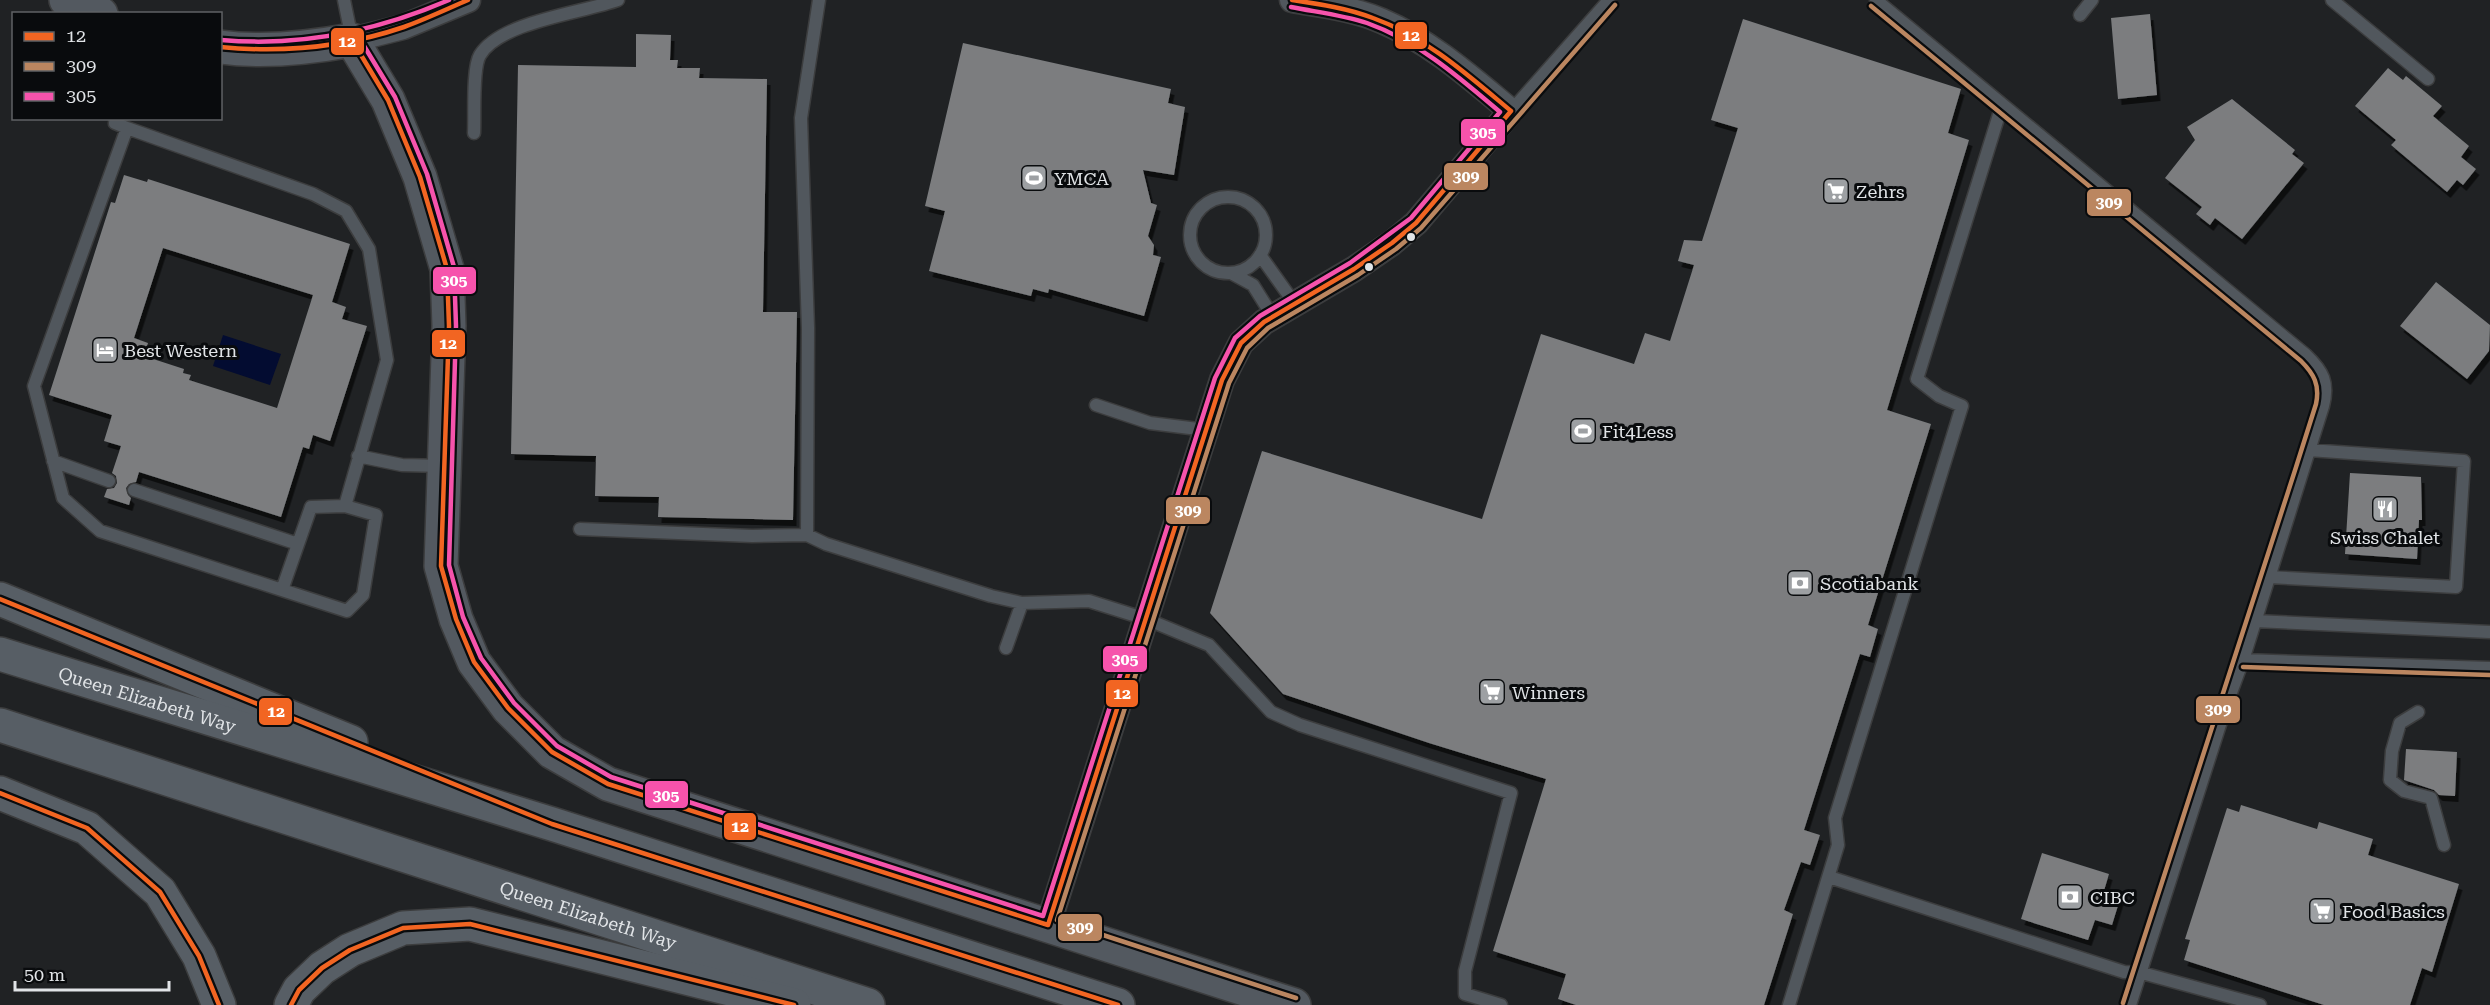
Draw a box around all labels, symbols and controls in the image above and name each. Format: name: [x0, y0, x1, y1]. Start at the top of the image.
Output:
legend: [12, 12, 222, 120]
line badge: 12: [1394, 21, 1428, 50]
text: 12: [66, 25, 86, 46]
text: 12: [1402, 26, 1420, 45]
line badge: 12: [330, 27, 365, 56]
text: 12: [338, 32, 356, 51]
text: 309: [66, 55, 96, 76]
text: 305: [66, 85, 96, 106]
line badge: 305: [1460, 118, 1506, 147]
text: 305: [1470, 123, 1496, 142]
line badge: 309: [1443, 162, 1489, 191]
sports icon: YMCA: [1019, 163, 1049, 193]
text: 309: [1453, 167, 1479, 186]
place label: YMCA: [1054, 168, 1109, 189]
supermarket icon: Zehrs: [1821, 176, 1851, 206]
place label: Zehrs: [1856, 181, 1905, 202]
line badge: 309: [2086, 188, 2132, 217]
text: 309: [2096, 193, 2122, 212]
unlabelled marker: [1405, 231, 1417, 243]
unlabelled marker: [1363, 261, 1375, 273]
line badge: 305: [432, 266, 477, 295]
text: 305: [441, 271, 467, 290]
line badge: 12: [431, 329, 466, 358]
text: 12: [439, 334, 457, 353]
hotel icon: Best Western: [90, 335, 120, 365]
place label: Best Western: [124, 340, 238, 361]
sports icon: Fit4Less: [1568, 416, 1598, 446]
place label: Fit4Less: [1602, 421, 1673, 442]
restaurant icon: Swiss Chalet: [2370, 494, 2400, 524]
line badge: 309: [1165, 496, 1211, 525]
text: 309: [1175, 501, 1201, 520]
place label: Swiss Chalet: [2330, 527, 2440, 548]
bank icon: Scotiabank: [1785, 568, 1815, 598]
place label: Scotiabank: [1820, 573, 1919, 594]
line badge: 305: [1102, 645, 1148, 673]
text: 305: [1112, 650, 1138, 669]
street label: Queen Elizabeth Way: [56, 662, 239, 737]
supermarket icon: Winners: [1477, 677, 1507, 707]
line badge: 12: [1105, 679, 1139, 708]
place label: Winners: [1512, 682, 1585, 703]
text: 12: [1113, 684, 1131, 703]
line badge: 309: [2195, 695, 2241, 724]
line badge: 12: [258, 697, 293, 726]
text: 309: [2205, 700, 2231, 719]
text: 12: [267, 702, 285, 721]
line badge: 305: [644, 780, 689, 809]
text: 305: [653, 786, 679, 805]
line badge: 12: [723, 812, 757, 841]
text: 12: [731, 817, 749, 836]
street label: Queen Elizabeth Way: [497, 876, 680, 953]
bank icon: CIBC: [2055, 882, 2085, 912]
place label: CIBC: [2090, 887, 2135, 908]
supermarket icon: Food Basics: [2307, 896, 2337, 926]
place label: Food Basics: [2342, 901, 2445, 922]
line badge: 309: [1057, 913, 1103, 942]
text: 309: [1067, 918, 1093, 937]
scale bar: [15, 954, 170, 992]
text: 50 m: [24, 964, 65, 985]

